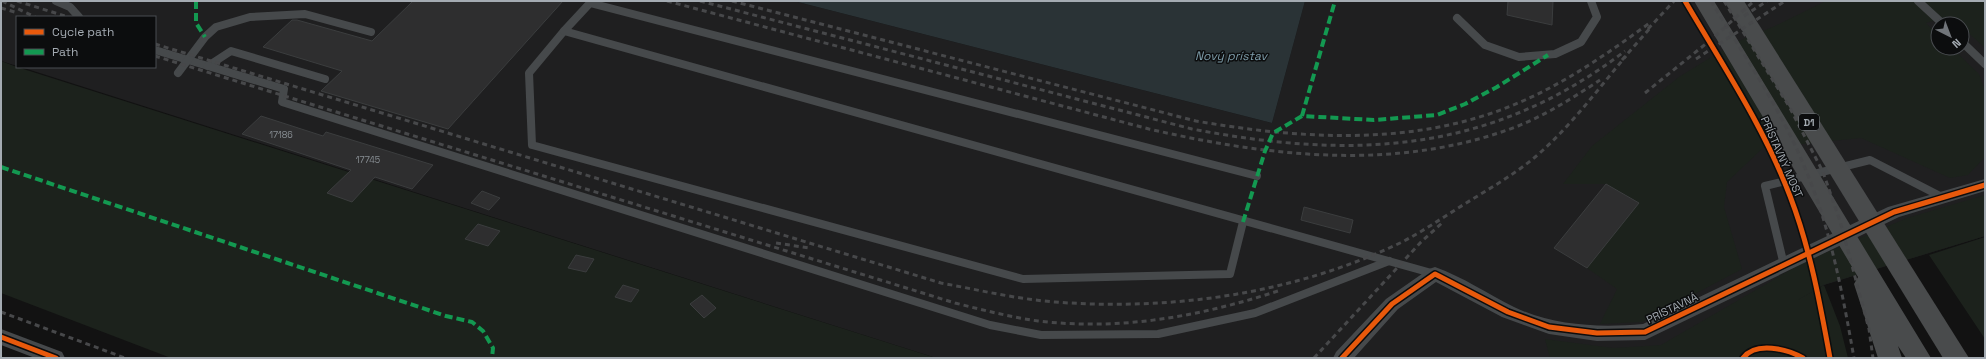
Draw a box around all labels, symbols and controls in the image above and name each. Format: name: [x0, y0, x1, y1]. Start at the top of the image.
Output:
legend: [16, 16, 156, 68]
north arrow: [1930, 16, 1970, 56]
text: Cycle path: [52, 24, 114, 40]
text: N: [1949, 36, 1964, 51]
text: Path: [52, 44, 78, 60]
water label: Nový prístav: [1195, 48, 1269, 64]
street label: PRÍSTAVNÝ MOST: [1758, 114, 1806, 200]
road number: D1: [1799, 114, 1819, 130]
house number: 17186: [269, 129, 293, 141]
house number: 17745: [356, 154, 380, 166]
street label: PRÍSTAVNÁ: [1644, 289, 1700, 326]

